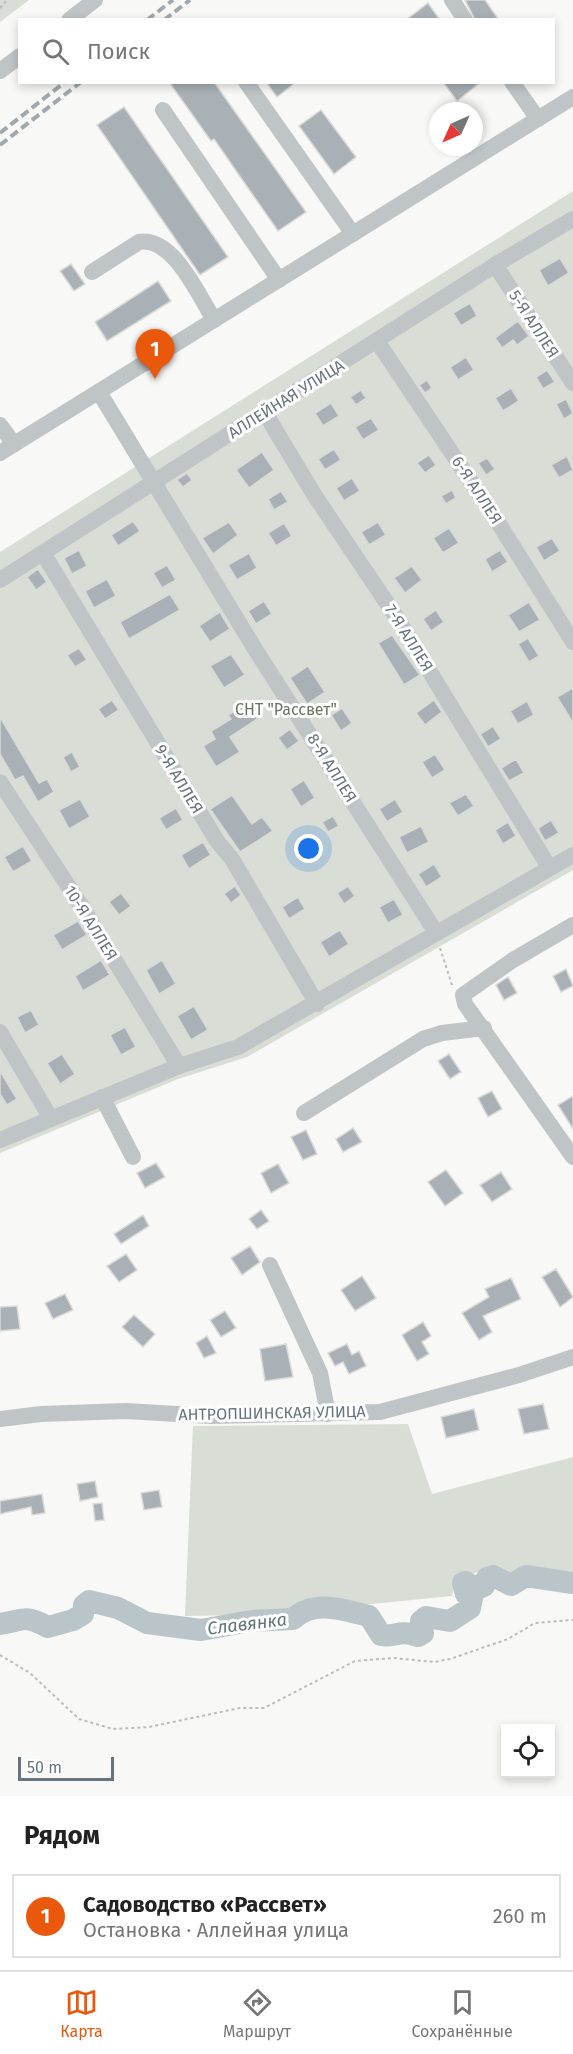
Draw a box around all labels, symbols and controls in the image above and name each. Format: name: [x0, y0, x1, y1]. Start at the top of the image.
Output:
search box: [18, 18, 555, 84]
icon: search: [39, 35, 72, 68]
text: Поиск: [87, 38, 150, 65]
north arrow: [429, 102, 483, 156]
street label: 5-Я АЛЛЕЯ: [505, 287, 563, 361]
pin: 1: [136, 330, 174, 379]
street label: АЛЛЕЙНАЯ УЛИЦА: [224, 355, 348, 442]
street label: 6-Я АЛЛЕЯ: [448, 452, 506, 528]
street label: 7-Я АЛЛЕЯ: [381, 601, 437, 675]
park label: СНТ "Рассвет": [235, 700, 337, 719]
street label: 8-Я АЛЛЕЯ: [303, 730, 361, 806]
street label: 9-Я АЛЛЕЯ: [151, 741, 207, 817]
your location: [294, 834, 323, 863]
street label: 10-Я АЛЛЕЯ: [61, 882, 121, 964]
street label: АНТРОПШИНСКАЯ УЛИЦА: [178, 1402, 367, 1424]
water label: Славянка: [206, 1608, 288, 1640]
map controls: [501, 1724, 555, 1778]
button: locate: [501, 1724, 555, 1778]
scale bar: [18, 1754, 114, 1782]
text: 50 m: [27, 1758, 62, 1777]
text: Рядом: [24, 1820, 100, 1851]
text: Садоводство «Рассвет»: [83, 1891, 327, 1918]
text: 1: [41, 1904, 50, 1928]
text: 260 m: [493, 1904, 547, 1928]
text: Остановка · Аллейная улица: [83, 1918, 349, 1942]
tab: Карта: [60, 1986, 103, 2041]
tab: Маршрут: [223, 1986, 291, 2041]
tab: Сохранённые: [411, 1986, 513, 2041]

